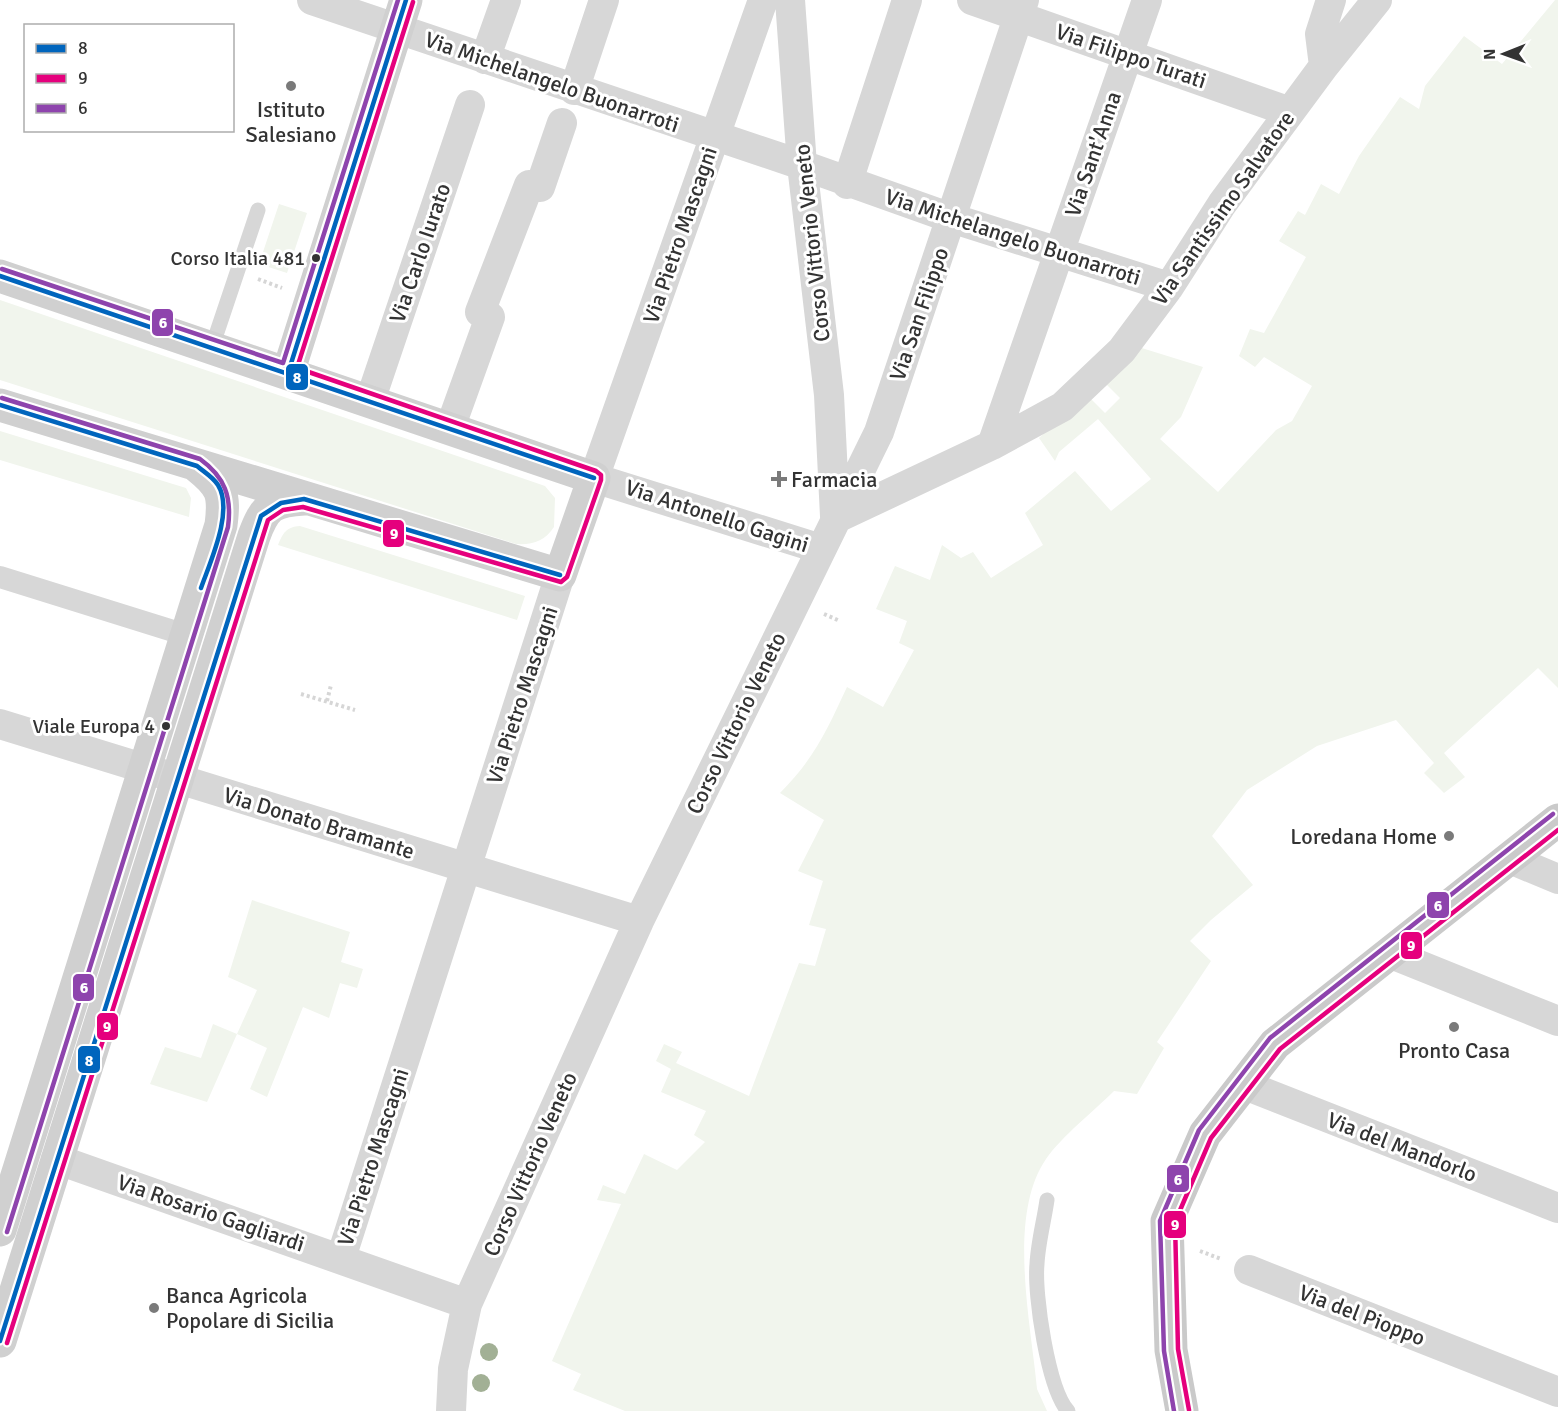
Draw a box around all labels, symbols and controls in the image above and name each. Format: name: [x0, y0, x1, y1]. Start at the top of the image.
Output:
street label: Via Filippo Turati: [1052, 18, 1210, 94]
legend: [24, 24, 234, 132]
north arrow: [1474, 24, 1534, 84]
street label: Via Michelangelo Buonarroti: [421, 26, 683, 138]
text: 8: [78, 37, 88, 59]
text: N: [1480, 49, 1500, 60]
text: 9: [78, 67, 88, 89]
marker: Istituto Salesiano: [284, 79, 298, 93]
street label: Via Sant'Anna: [1059, 88, 1127, 220]
place label: Istituto Salesiano: [246, 96, 336, 148]
text: 6: [78, 97, 88, 119]
street label: Via Santissimo Salvatore: [1146, 106, 1300, 310]
street label: Via Pietro Mascagni: [637, 143, 723, 327]
street label: Corso Vittorio Veneto: [788, 143, 836, 343]
street label: Via Carlo Iurato: [384, 180, 456, 326]
street label: Via Michelangelo Buonarroti: [882, 183, 1144, 291]
street label: Via San Filippo: [884, 244, 954, 384]
place label: Corso Italia 481: [171, 246, 305, 271]
marker: Corso Italia 481: [310, 252, 322, 264]
line badge: 6: [151, 308, 174, 337]
text: 6: [159, 313, 168, 333]
line badge: 8: [285, 363, 309, 391]
text: 8: [293, 368, 302, 388]
place label: Farmacia: [791, 466, 877, 493]
marker: Farmacia: [772, 472, 786, 486]
street label: Via Antonello Gagini: [622, 474, 812, 558]
line badge: 9: [382, 519, 405, 548]
text: 9: [390, 524, 399, 544]
street label: Via Pietro Mascagni: [481, 603, 563, 787]
street label: Corso Vittorio Veneto: [680, 628, 792, 818]
place label: Viale Europa 4: [33, 714, 155, 739]
marker: Viale Europa 4: [160, 720, 172, 732]
street label: Via Donato Bramante: [220, 781, 418, 865]
place label: Loredana Home: [1290, 823, 1437, 850]
marker: Loredana Home: [1442, 829, 1456, 843]
line badge: 6: [1426, 891, 1450, 919]
text: 6: [1434, 896, 1443, 916]
line badge: 9: [1400, 931, 1423, 960]
text: 9: [1407, 936, 1416, 956]
line badge: 6: [72, 973, 95, 1002]
text: 6: [80, 978, 89, 998]
line badge: 9: [96, 1012, 119, 1041]
text: 9: [103, 1017, 112, 1037]
marker: Pronto Casa: [1447, 1020, 1461, 1034]
place label: Pronto Casa: [1398, 1037, 1510, 1064]
line badge: 8: [77, 1045, 101, 1074]
text: 8: [85, 1051, 94, 1071]
street label: Via Pietro Mascagni: [332, 1065, 414, 1249]
street label: Corso Vittorio Veneto: [477, 1068, 583, 1260]
street label: Via del Mandorlo: [1323, 1106, 1481, 1188]
line badge: 6: [1166, 1164, 1190, 1193]
street label: Via Rosario Gagliardi: [114, 1168, 308, 1258]
text: 6: [1174, 1170, 1183, 1190]
line badge: 9: [1163, 1210, 1187, 1239]
text: 9: [1171, 1215, 1180, 1235]
street label: Via del Pioppo: [1295, 1279, 1429, 1351]
place label: Banca Agricola Popolare di Sicilia: [166, 1282, 334, 1334]
marker: Banca Agricola Popolare di Sicilia: [147, 1301, 161, 1315]

